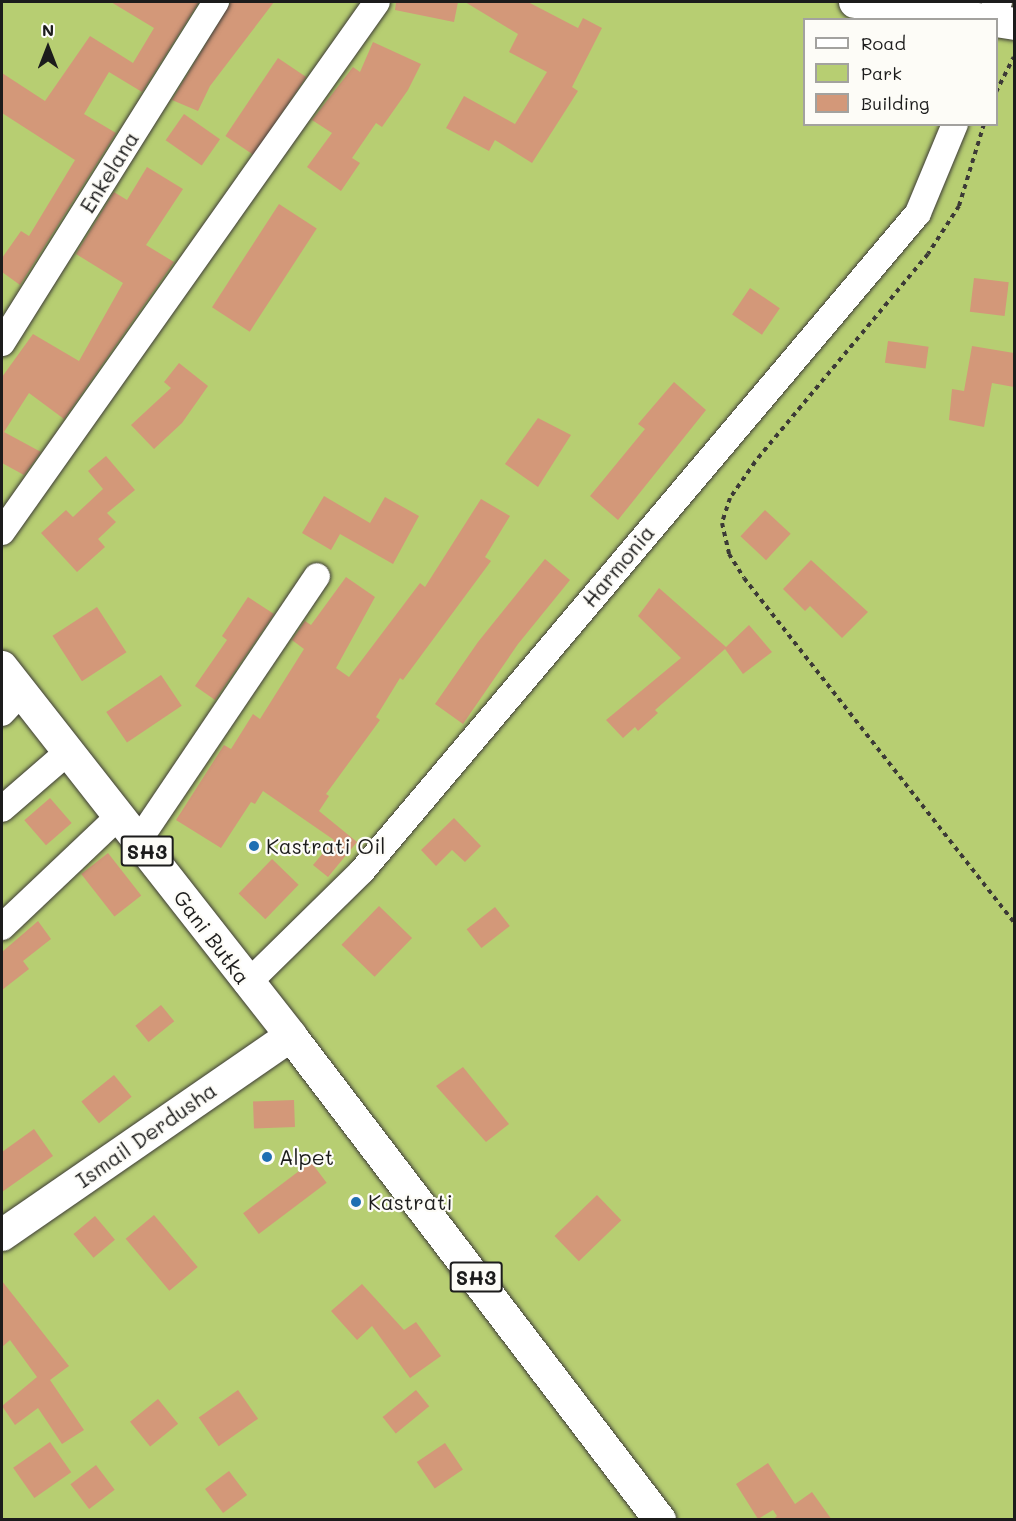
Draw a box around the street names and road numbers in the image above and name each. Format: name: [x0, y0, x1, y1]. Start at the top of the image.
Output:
street label: Enkelana: [74, 127, 144, 217]
street label: Harmonia: [577, 520, 659, 612]
road number: SH3: [120, 834, 174, 868]
street label: Gani Butka: [168, 885, 256, 989]
street label: Ismail Derdusha: [71, 1077, 221, 1193]
road number: SH3: [449, 1260, 503, 1294]

